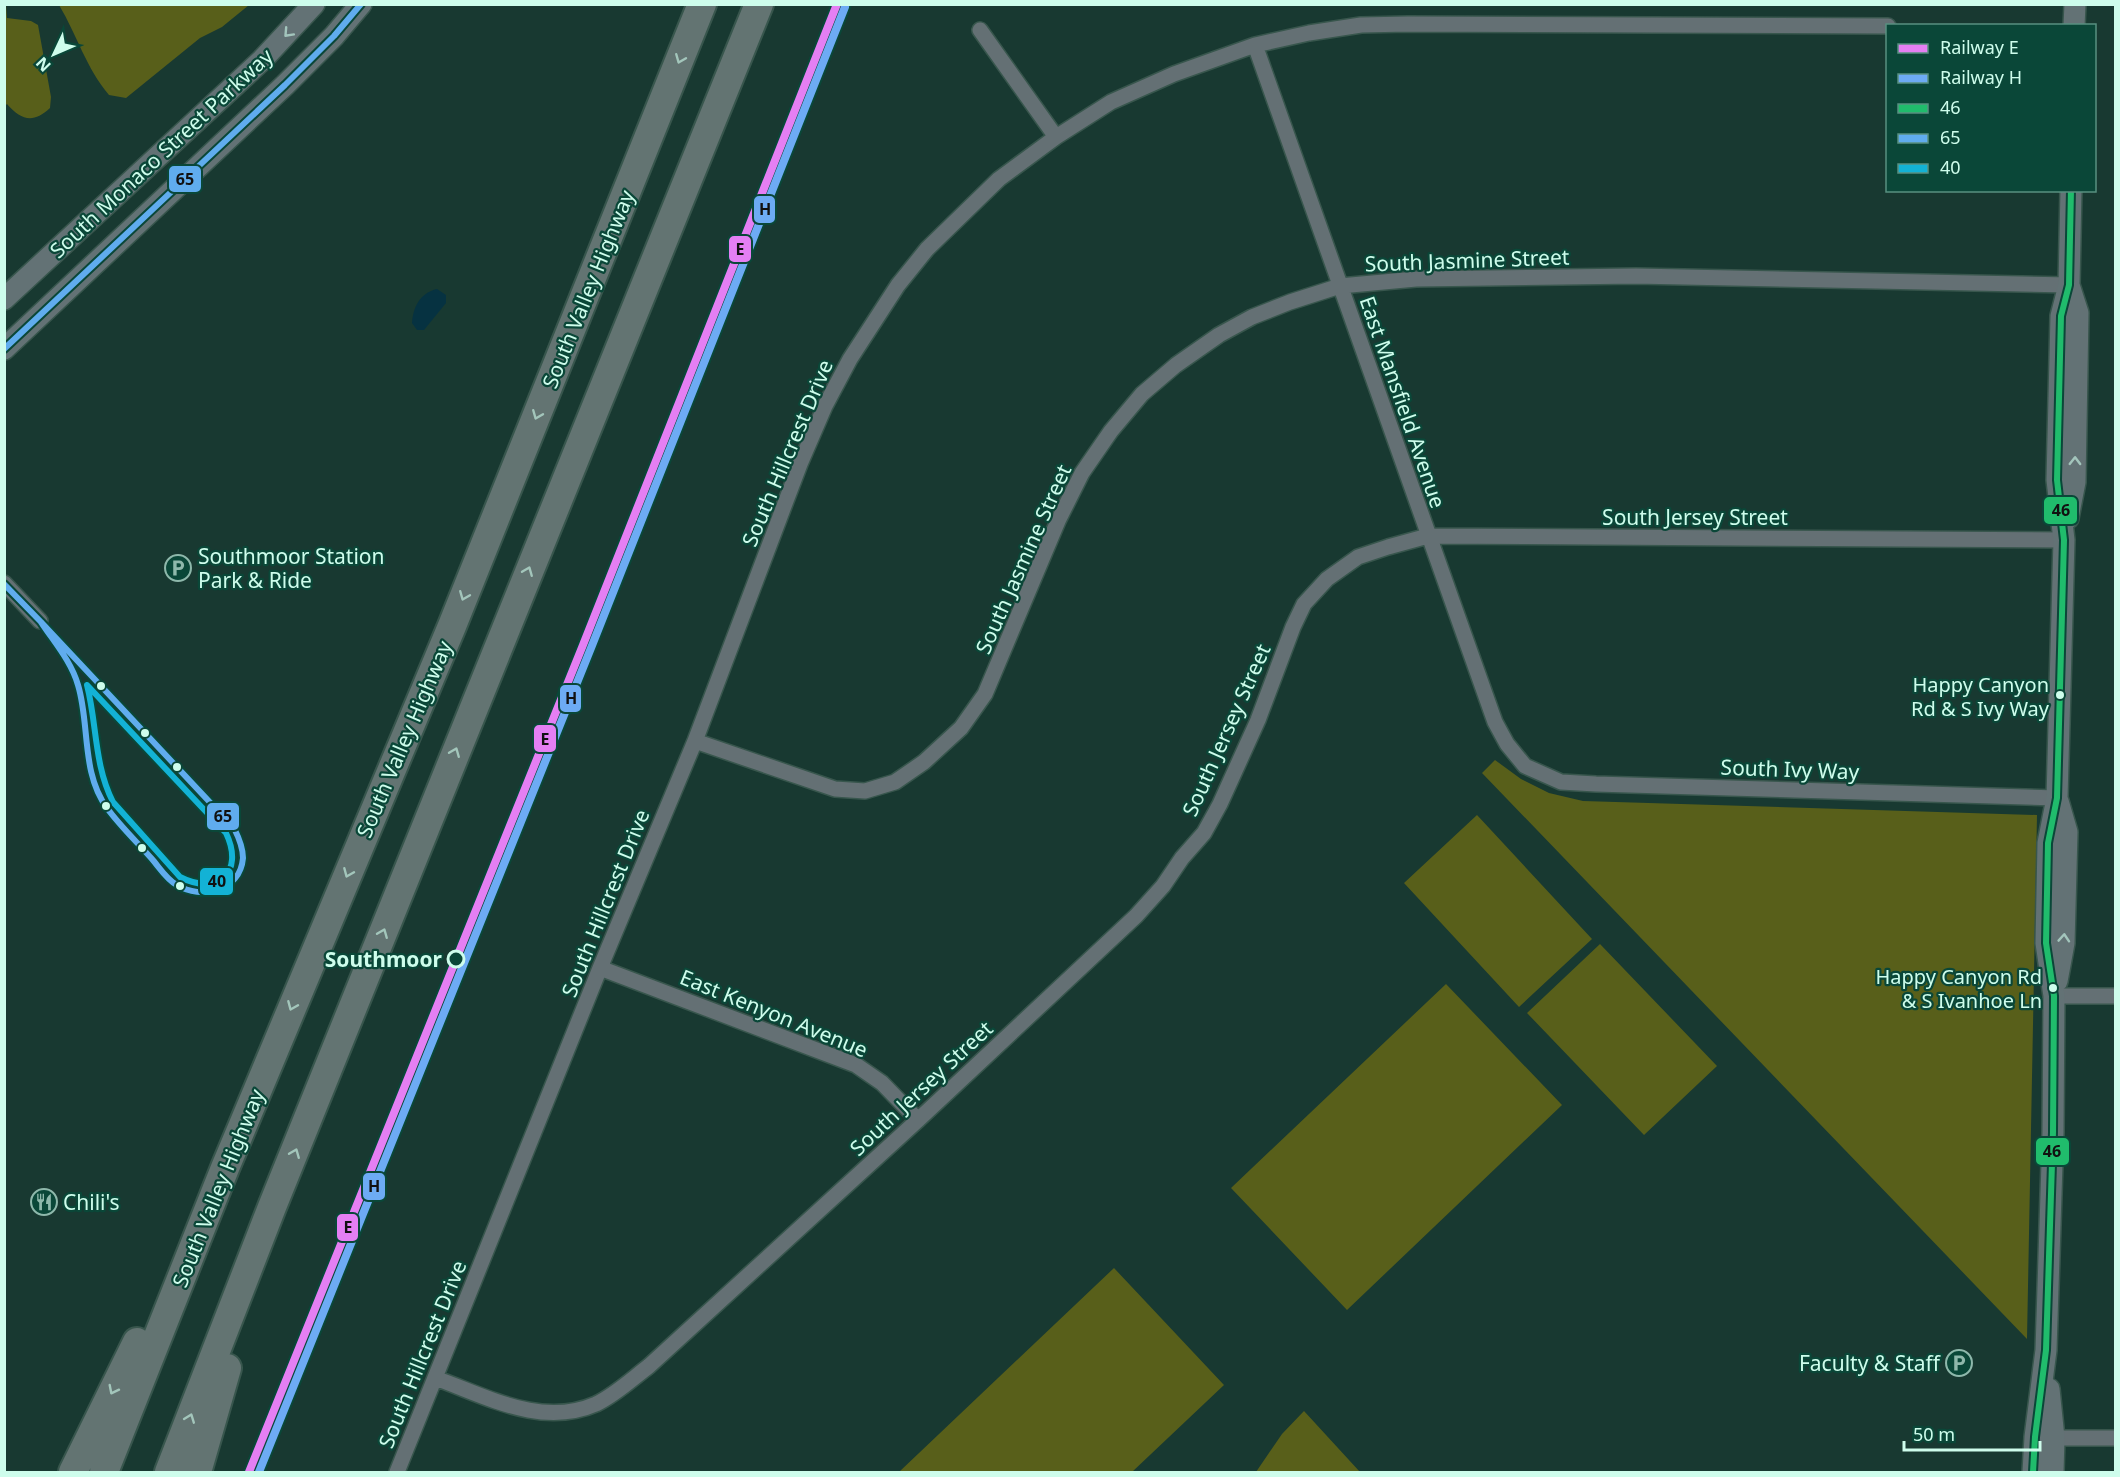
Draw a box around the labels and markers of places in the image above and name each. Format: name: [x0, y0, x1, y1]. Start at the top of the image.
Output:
place label: Southmoor Station Park & Ride: [198, 542, 385, 594]
parking icon: Southmoor Station Park & Ride: [163, 553, 193, 583]
place label: Happy Canyon Rd & S Ivy Way: [1911, 671, 2050, 722]
unlabelled marker: [95, 680, 107, 692]
marker: Happy Canyon Rd & S Ivy Way: [2054, 689, 2066, 701]
unlabelled marker: [139, 727, 151, 739]
unlabelled marker: [171, 761, 183, 773]
unlabelled marker: [100, 800, 112, 812]
unlabelled marker: [136, 842, 148, 854]
unlabelled marker: [174, 880, 186, 892]
place label: Southmoor: [325, 945, 443, 973]
marker: Southmoor: [447, 950, 465, 968]
place label: Happy Canyon Rd & S Ivanhoe Ln: [1876, 963, 2042, 1014]
marker: Happy Canyon Rd & S Ivanhoe Ln: [2047, 982, 2059, 994]
restaurant icon: Chili's: [29, 1187, 59, 1217]
place label: Chili's: [63, 1188, 120, 1216]
parking icon: Faculty & Staff: [1944, 1348, 1974, 1378]
place label: Faculty & Staff: [1799, 1349, 1942, 1377]

